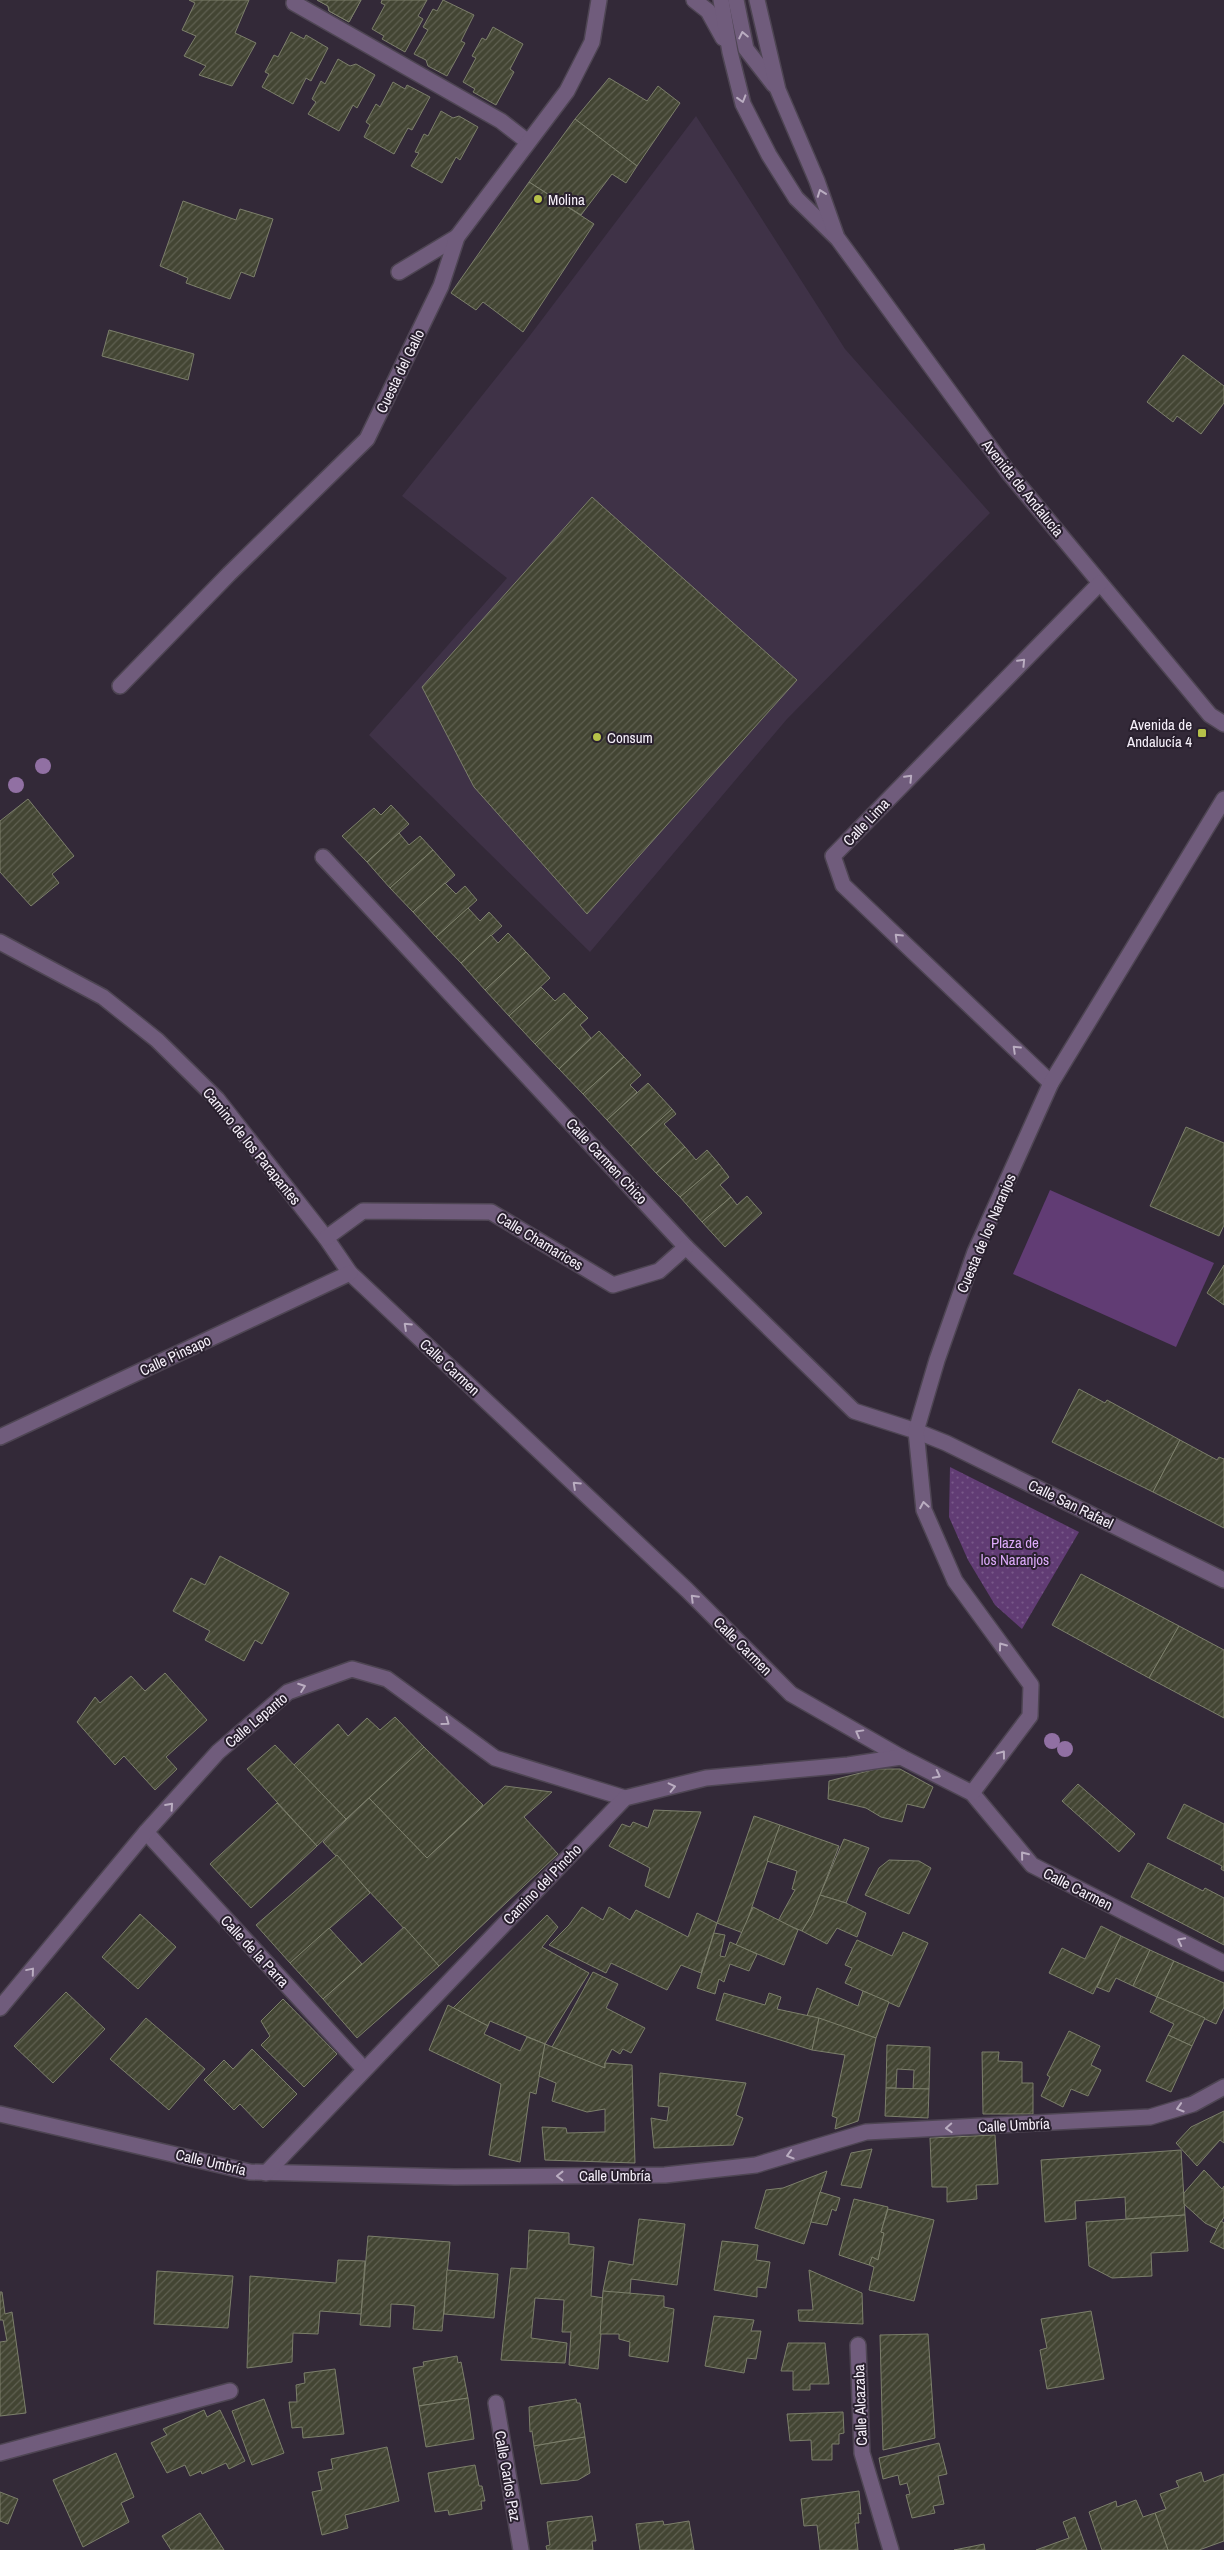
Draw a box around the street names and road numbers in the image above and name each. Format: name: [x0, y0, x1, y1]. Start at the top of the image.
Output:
street label: Cuesta del Gallo: [371, 325, 429, 416]
street label: Avenida de Andalucía: [977, 434, 1069, 541]
street label: Calle Lima: [838, 793, 894, 850]
street label: Camino de los Parapantes: [198, 1083, 306, 1209]
street label: Calle Carmen Chico: [562, 1113, 653, 1209]
street label: Cuesta de los Naranjos: [951, 1170, 1021, 1296]
street label: Calle Chamarices: [493, 1207, 587, 1275]
street label: Calle Pinsapo: [136, 1329, 214, 1381]
street label: Calle Carmen: [415, 1334, 485, 1400]
street label: Calle San Rafael: [1025, 1474, 1117, 1534]
street label: Calle Carmen: [709, 1612, 777, 1680]
street label: Calle Lepanto: [220, 1687, 292, 1752]
street label: Camino del Pincho: [498, 1839, 586, 1929]
street label: Calle Carmen: [1040, 1863, 1116, 1915]
street label: Calle de la Parra: [216, 1910, 294, 1992]
street label: Calle Umbría: [978, 2113, 1051, 2137]
street label: Calle Umbría: [174, 2144, 248, 2180]
street label: Calle Umbría: [579, 2165, 651, 2186]
street label: Calle Alcazaba: [848, 2364, 872, 2446]
street label: Calle Carlos Paz: [490, 2429, 526, 2523]

